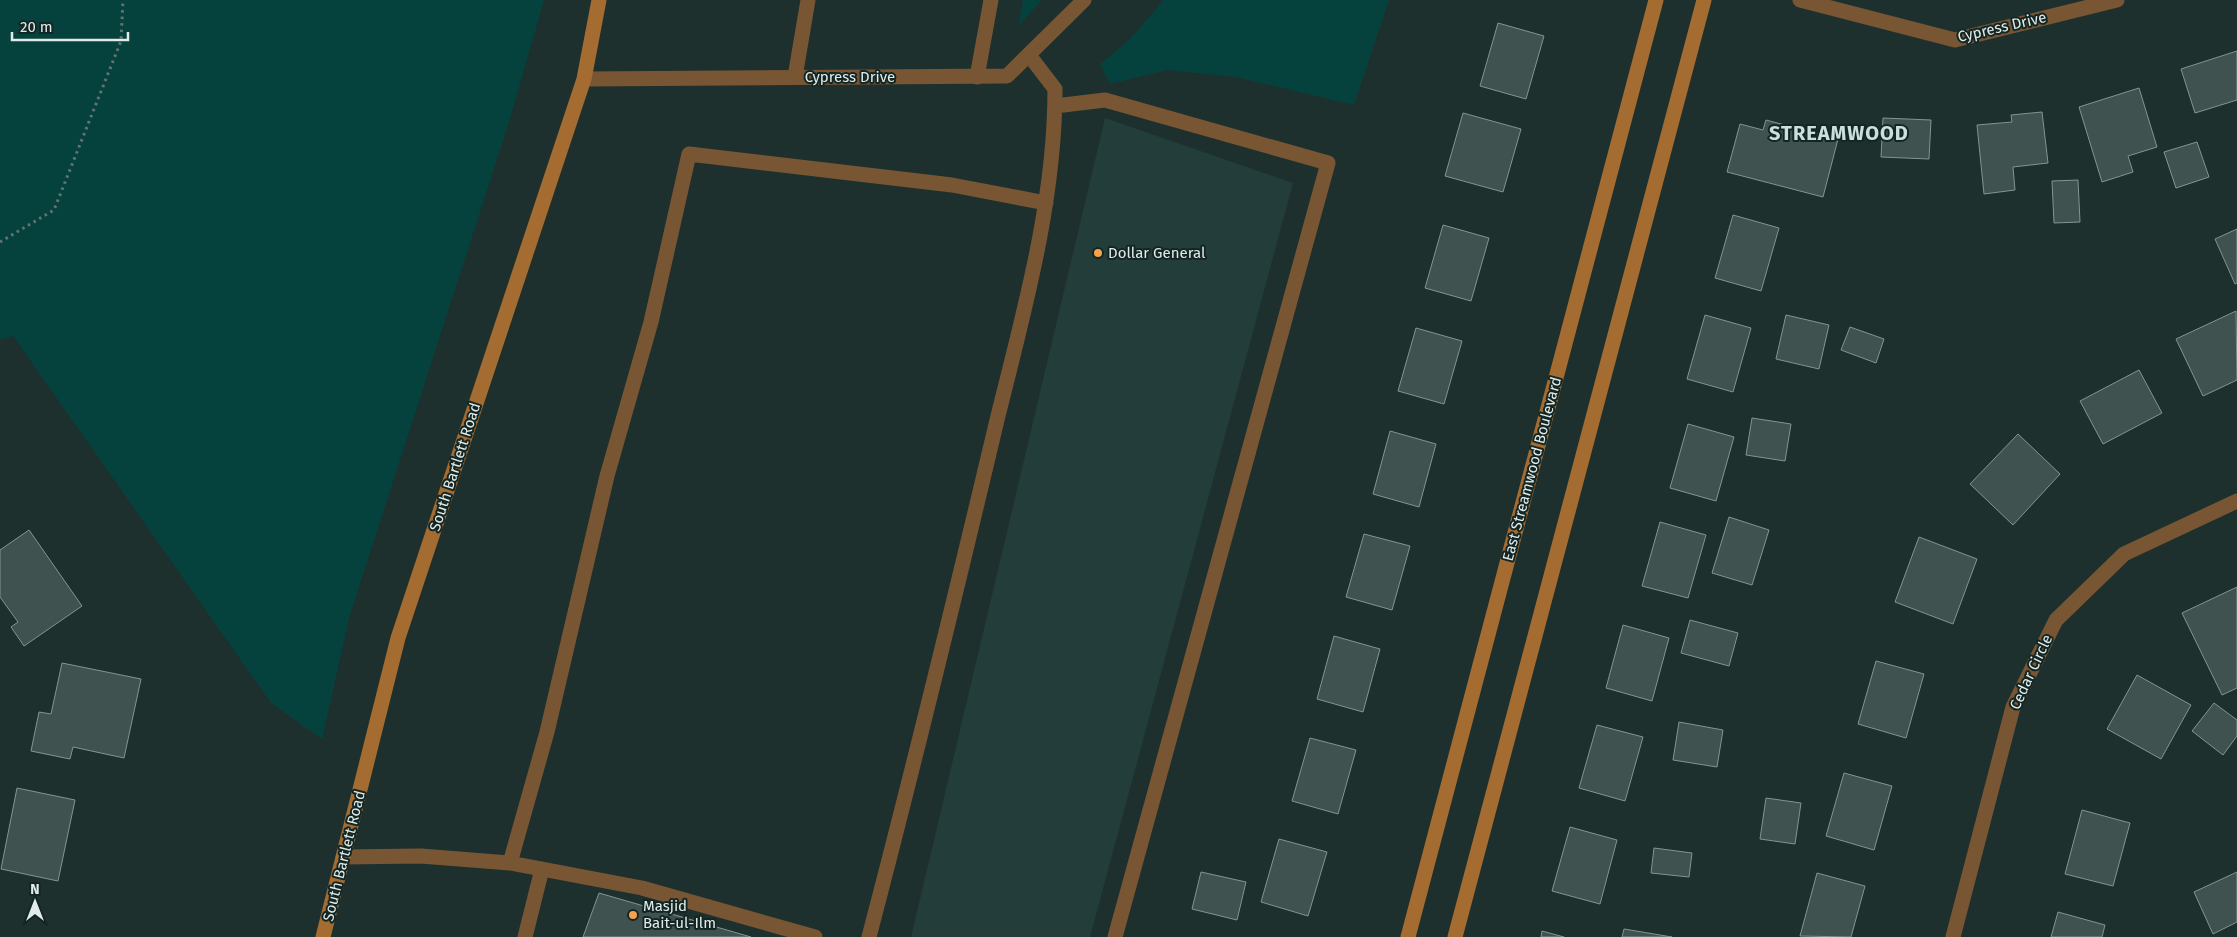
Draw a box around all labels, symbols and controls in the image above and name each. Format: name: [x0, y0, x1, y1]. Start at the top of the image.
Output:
street label: Cypress Drive: [1956, 8, 2048, 46]
scale bar: [12, 10, 129, 42]
text: 20 m: [20, 18, 53, 36]
street label: Cypress Drive: [805, 68, 895, 86]
district label: STREAMWOOD: [1769, 121, 1909, 145]
place label: Dollar General: [1108, 244, 1206, 262]
marker: Dollar General: [1092, 247, 1104, 259]
street label: East Streamwood Boulevard: [1499, 375, 1565, 563]
street label: South Bartlett Road: [426, 400, 484, 534]
street label: Cedar Circle: [2006, 632, 2056, 712]
street label: South Bartlett Road: [319, 789, 369, 923]
north arrow: [10, 877, 60, 927]
text: N: [30, 881, 40, 898]
place label: Masjid Bait-ul-Ilm: [643, 897, 716, 932]
marker: Masjid Bait-ul-Ilm: [627, 909, 639, 921]

